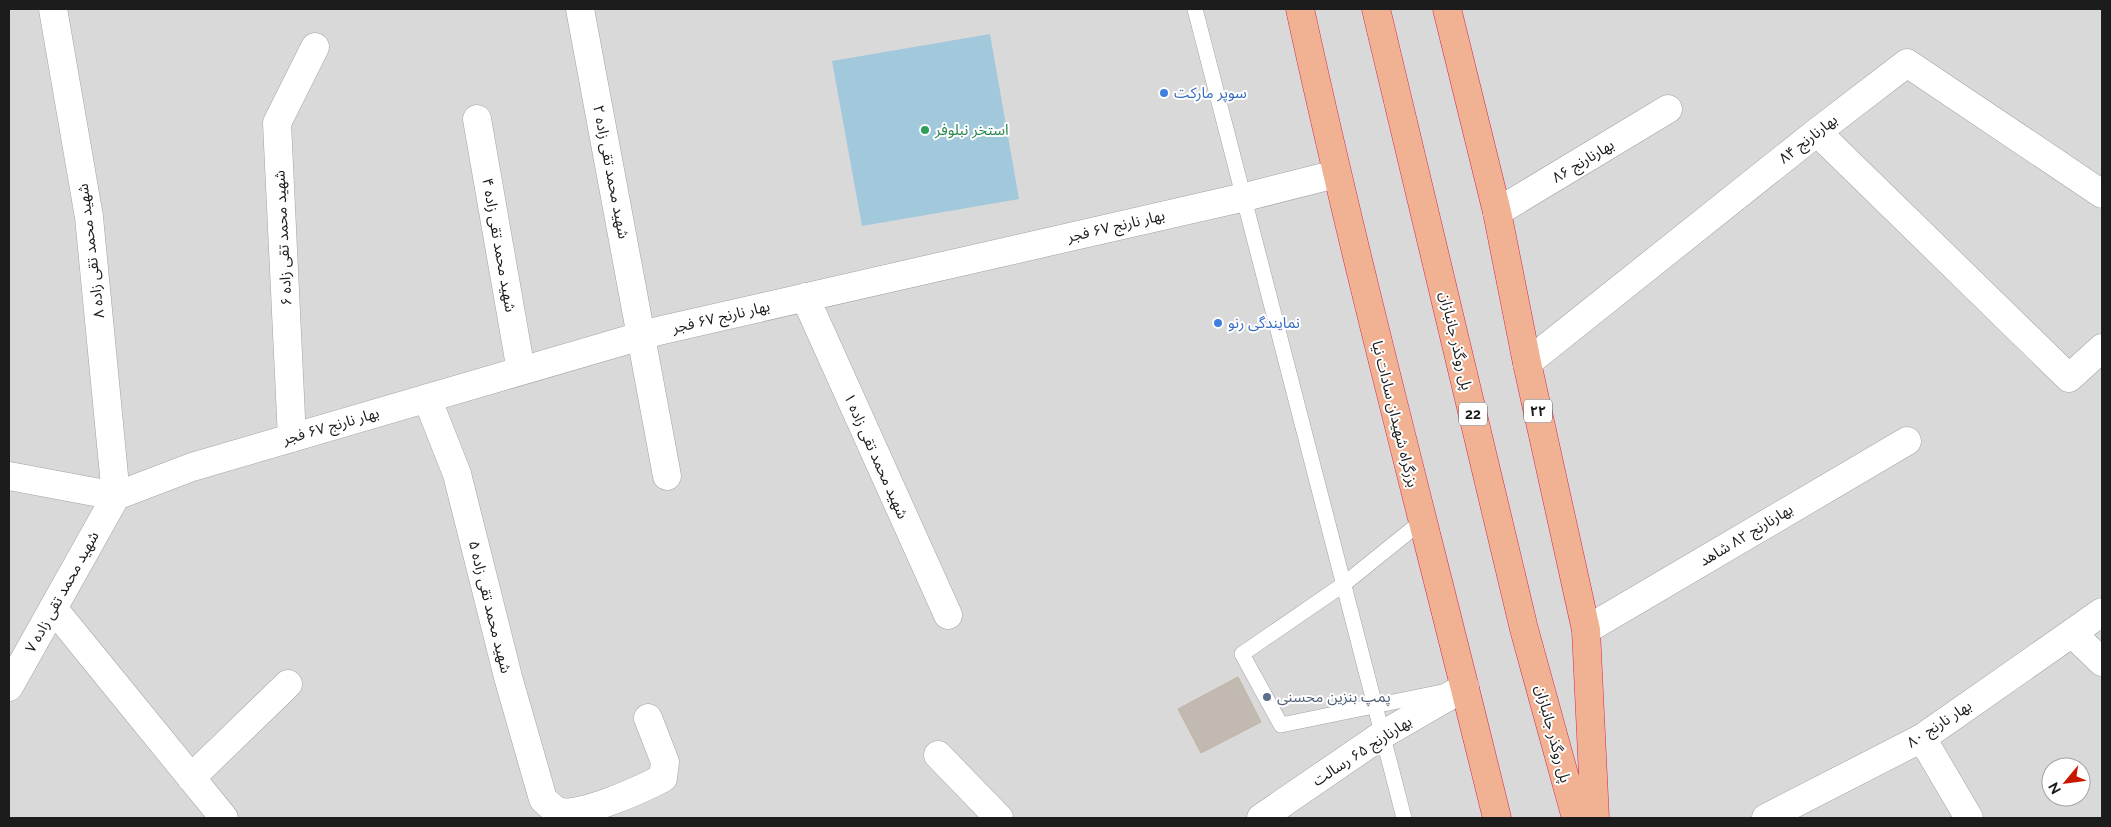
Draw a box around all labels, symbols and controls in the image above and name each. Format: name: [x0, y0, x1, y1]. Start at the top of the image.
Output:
place label: سوپر مارکت: [1174, 84, 1247, 103]
marker: سوپر مارکت: [1158, 87, 1170, 99]
street label: شهید محمد تقی زاده ۲: [589, 104, 633, 241]
street label: بهارنارنج ۸۴: [1775, 111, 1843, 170]
place label: استخر نبلوفر: [934, 121, 1009, 139]
marker: استخر نبلوفر: [919, 124, 931, 136]
street label: بهارنارنج ۸۶: [1549, 135, 1619, 189]
street label: شهید محمد تقی زاده ۶: [270, 169, 296, 306]
street label: شهید محمد تقی زاده ۴: [478, 177, 520, 314]
street label: شهید محمد تقی زاده ۸: [74, 182, 108, 319]
street label: بهار نارنج ۶۷ فجر: [1064, 206, 1167, 249]
street label: پل روگذر جانبازان: [1435, 290, 1476, 392]
street label: بهار نارنج ۶۷ فجر: [669, 297, 772, 340]
place label: نمایندگی رنو: [1228, 314, 1300, 332]
marker: نمایندگی رنو: [1212, 317, 1224, 329]
street label: بزرگراه شهیدان سادات نیا: [1368, 339, 1422, 489]
street label: شهید محمد تقی زاده ۱: [840, 390, 912, 522]
road number: ۲۲: [1524, 400, 1552, 422]
road number: 22: [1459, 402, 1487, 426]
street label: بهار نارنج ۶۷ فجر: [280, 404, 382, 452]
street label: بهارنارنج ۸۲ شاهد: [1696, 500, 1798, 573]
street label: شهید محمد تقی زاده ۷: [21, 528, 103, 656]
street label: شهید محمد تقی زاده ۵: [465, 539, 515, 675]
street label: پل روگذر جانبازان: [1530, 683, 1575, 785]
place label: پمپ بنزین محسنی: [1277, 688, 1391, 707]
marker: پمپ بنزین محسنی: [1261, 691, 1273, 703]
street label: بهار نارنج ۸۰: [1903, 696, 1976, 754]
street label: بهارنارنج ۶۵ رسالت: [1309, 712, 1417, 792]
north arrow: [2041, 757, 2091, 807]
text: N: [2045, 780, 2064, 797]

